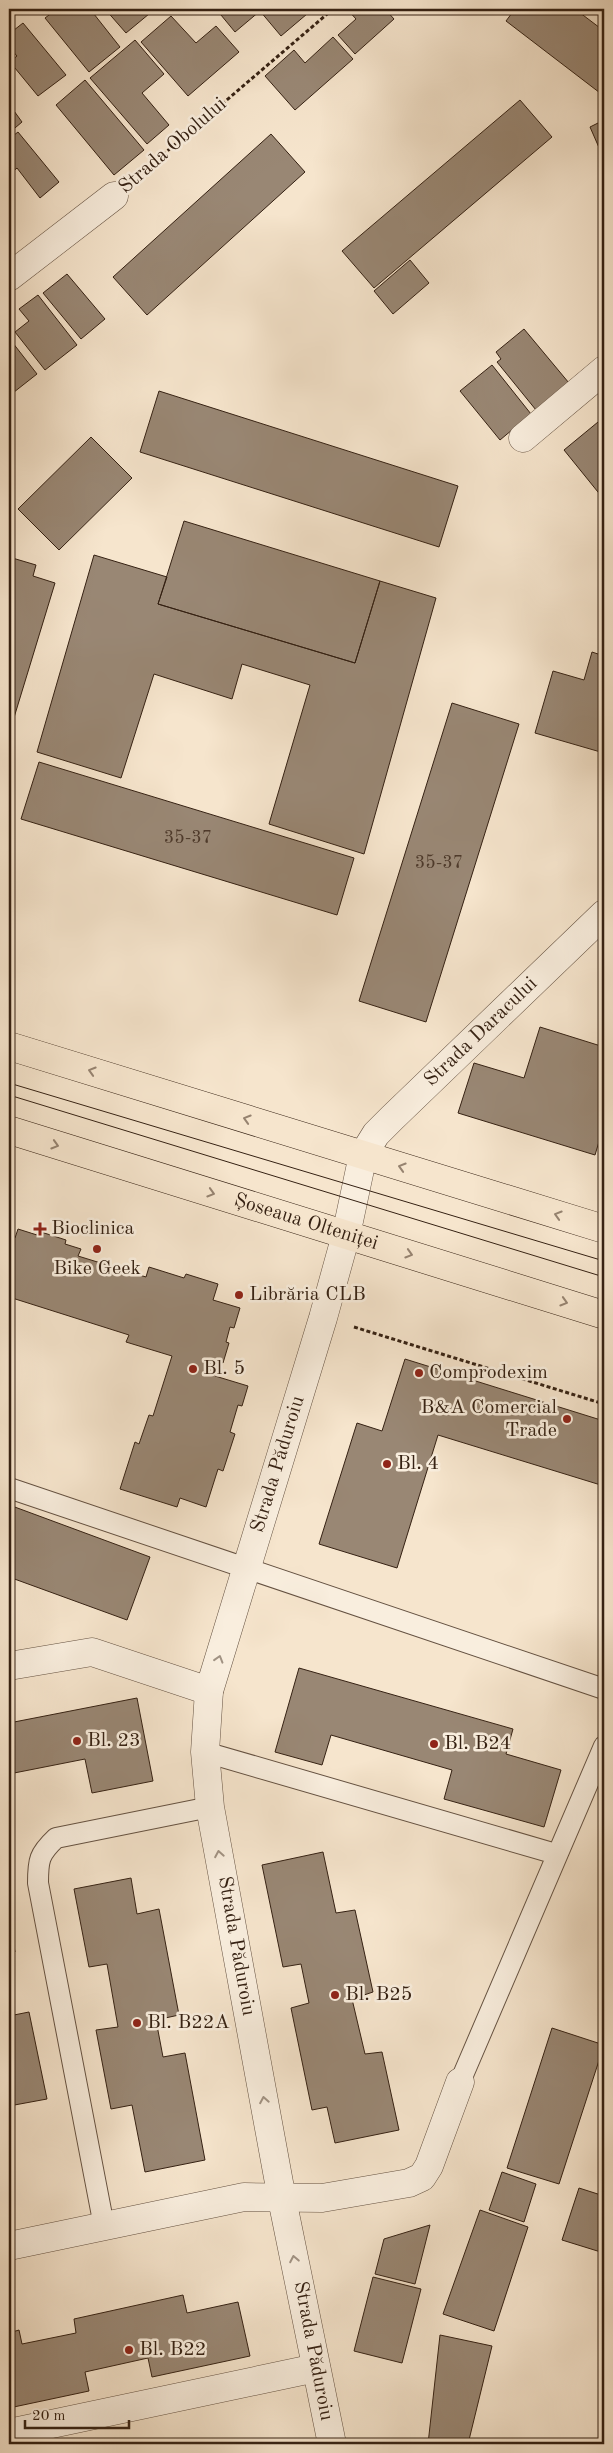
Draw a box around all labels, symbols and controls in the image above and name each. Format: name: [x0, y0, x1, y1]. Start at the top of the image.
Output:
street label: Strada Obolului: [115, 94, 231, 198]
house number: 35-37: [164, 829, 212, 847]
house number: 35-37: [415, 854, 463, 872]
street label: Strada Daracului: [421, 974, 541, 1091]
one-way arrow: [88, 1067, 96, 1077]
one-way arrow: [243, 1115, 252, 1125]
one-way arrow: [51, 1139, 59, 1149]
one-way arrow: [399, 1163, 407, 1173]
one-way arrow: [206, 1187, 214, 1197]
street label: Șoseaua Olteniței: [232, 1191, 380, 1254]
one-way arrow: [554, 1210, 562, 1220]
place label: Bioclinica: [51, 1219, 135, 1239]
marker: Bioclinica: [33, 1222, 47, 1236]
marker: Bike Geek: [91, 1243, 103, 1255]
one-way arrow: [404, 1249, 412, 1259]
place label: Bike Geek: [53, 1259, 141, 1279]
place label: Librăria CLB: [249, 1285, 366, 1305]
marker: Librăria CLB: [233, 1289, 245, 1301]
one-way arrow: [559, 1297, 568, 1307]
place label: Bl. 5: [203, 1359, 245, 1379]
marker: Bl. 5: [187, 1363, 199, 1375]
place label: Comprodexim: [429, 1363, 548, 1383]
marker: Comprodexim: [413, 1367, 425, 1379]
street label: Strada Păduroiu: [248, 1393, 309, 1535]
place label: B&A Comercial Trade: [421, 1398, 557, 1441]
marker: B&A Comercial Trade: [561, 1413, 573, 1425]
place label: Bl. 4: [397, 1454, 439, 1474]
marker: Bl. 4: [381, 1458, 393, 1470]
one-way arrow: [213, 1655, 223, 1664]
place label: Bl. 23: [87, 1731, 141, 1751]
place label: Bl. B24: [444, 1734, 511, 1754]
marker: Bl. 23: [71, 1735, 83, 1747]
marker: Bl. B24: [428, 1738, 440, 1750]
one-way arrow: [214, 1849, 224, 1858]
street label: Strada Păduroiu: [214, 1875, 258, 2018]
place label: Bl. B25: [345, 1985, 412, 2005]
marker: Bl. B25: [329, 1989, 341, 2001]
place label: Bl. B22A: [147, 2013, 230, 2033]
marker: Bl. B22A: [131, 2017, 143, 2029]
one-way arrow: [259, 2095, 269, 2104]
one-way arrow: [290, 2255, 300, 2264]
street label: Strada Păduroiu: [290, 2280, 336, 2423]
place label: Bl. B22: [139, 2340, 206, 2360]
marker: Bl. B22: [123, 2344, 135, 2356]
scale bar: [25, 2398, 129, 2430]
text: 20 m: [32, 2409, 66, 2424]

